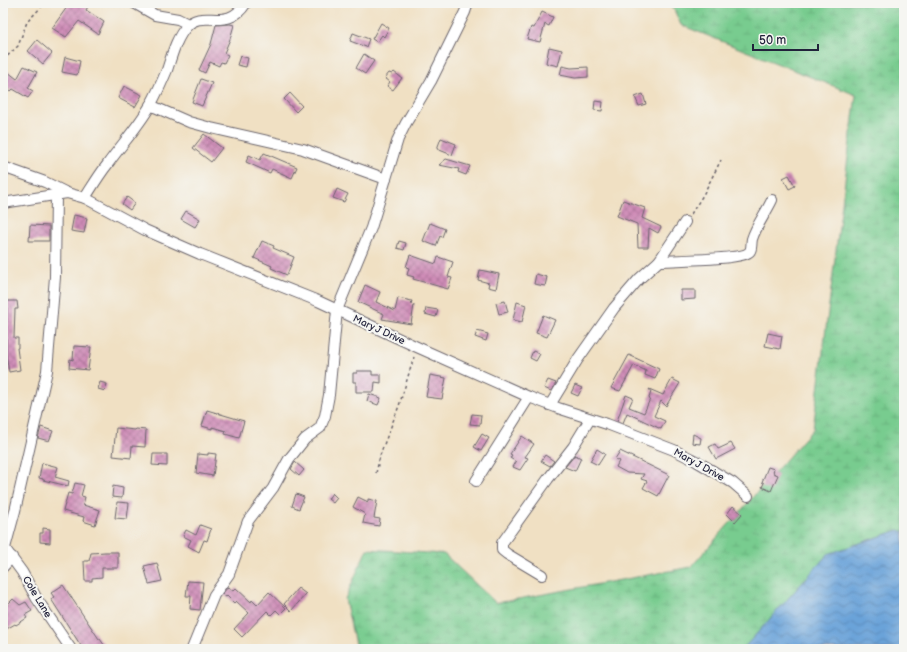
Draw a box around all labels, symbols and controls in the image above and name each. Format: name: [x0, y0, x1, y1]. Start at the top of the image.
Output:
scale bar: [753, 26, 818, 52]
text: 50 m: [759, 33, 786, 48]
street label: Mary J Drive: [351, 313, 407, 347]
street label: Mary J Drive: [672, 446, 726, 484]
street label: Cole Lane: [20, 574, 54, 620]

